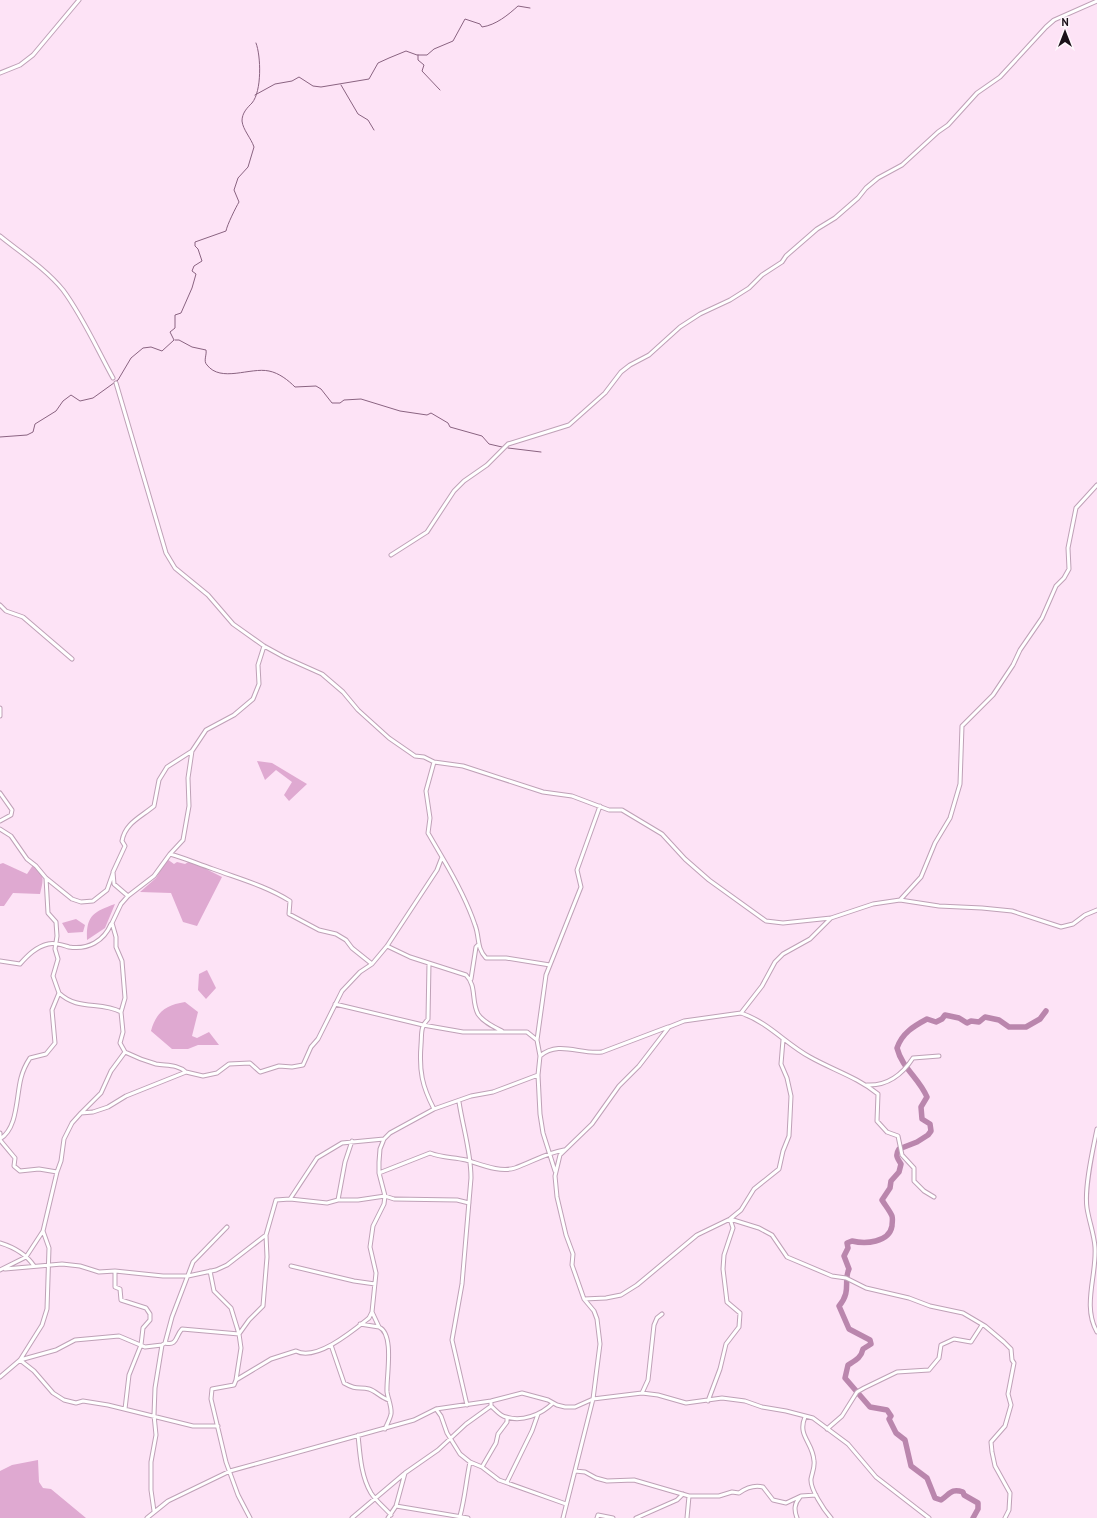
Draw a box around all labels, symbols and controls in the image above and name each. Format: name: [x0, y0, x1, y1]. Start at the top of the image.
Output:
north arrow: [1045, 12, 1085, 52]
text: N: [1061, 15, 1069, 29]

